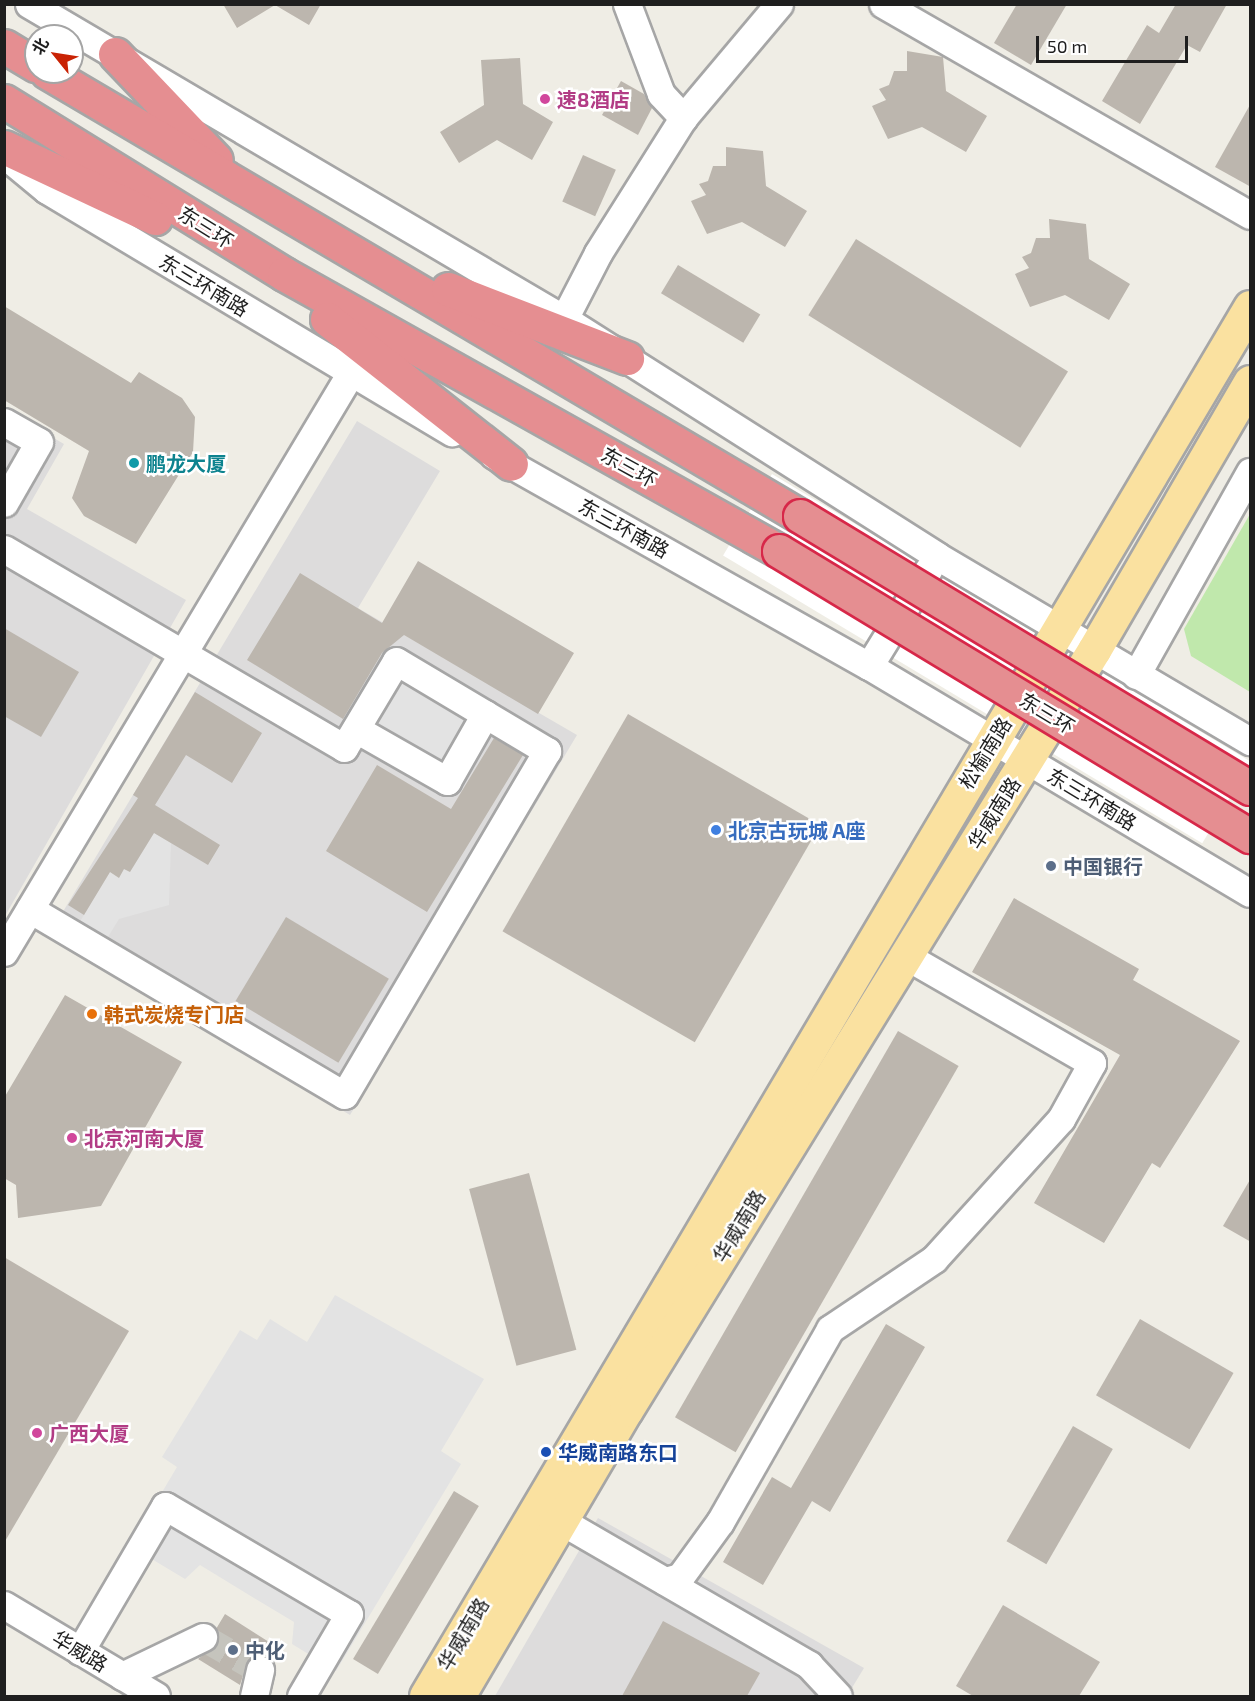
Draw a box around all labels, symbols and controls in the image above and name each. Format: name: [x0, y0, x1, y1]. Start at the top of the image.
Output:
north arrow: [24, 24, 84, 84]
scale bar: [1039, 24, 1190, 62]
text: 北: [27, 34, 52, 57]
text: 50 m: [1047, 35, 1087, 57]
place label: 速8酒店: [557, 87, 629, 111]
marker: 速8酒店: [538, 92, 552, 106]
street label: 东三环: [174, 201, 238, 253]
street label: 东三环南路: [155, 249, 253, 321]
street label: 东三环: [597, 442, 661, 492]
place label: 鹏龙大厦: [146, 451, 226, 475]
marker: 鹏龙大厦: [127, 456, 141, 470]
street label: 东三环南路: [574, 493, 674, 563]
street label: 东三环: [1015, 687, 1079, 739]
street label: 松榆南路: [954, 713, 1016, 793]
street label: 东三环南路: [1043, 763, 1141, 835]
street label: 华威南路: [963, 773, 1025, 853]
place label: 北京古玩城 A座: [728, 818, 865, 842]
marker: 北京古玩城 A座: [709, 823, 723, 837]
place label: 中国银行: [1063, 854, 1143, 878]
marker: 中国银行: [1044, 859, 1058, 873]
place label: 韩式炭烧专门店: [104, 1002, 244, 1026]
marker: 韩式炭烧专门店: [85, 1007, 99, 1021]
place label: 北京河南大厦: [84, 1126, 204, 1150]
marker: 北京河南大厦: [65, 1131, 79, 1145]
street label: 华威南路: [708, 1186, 770, 1266]
place label: 广西大厦: [49, 1421, 129, 1445]
marker: 广西大厦: [30, 1426, 44, 1440]
place label: 华威南路东口: [558, 1440, 678, 1464]
marker: 华威南路东口: [539, 1445, 553, 1459]
street label: 华威南路: [432, 1594, 494, 1674]
street label: 华威路: [48, 1625, 112, 1677]
place label: 中化: [245, 1638, 285, 1662]
marker: 中化: [226, 1643, 240, 1657]

